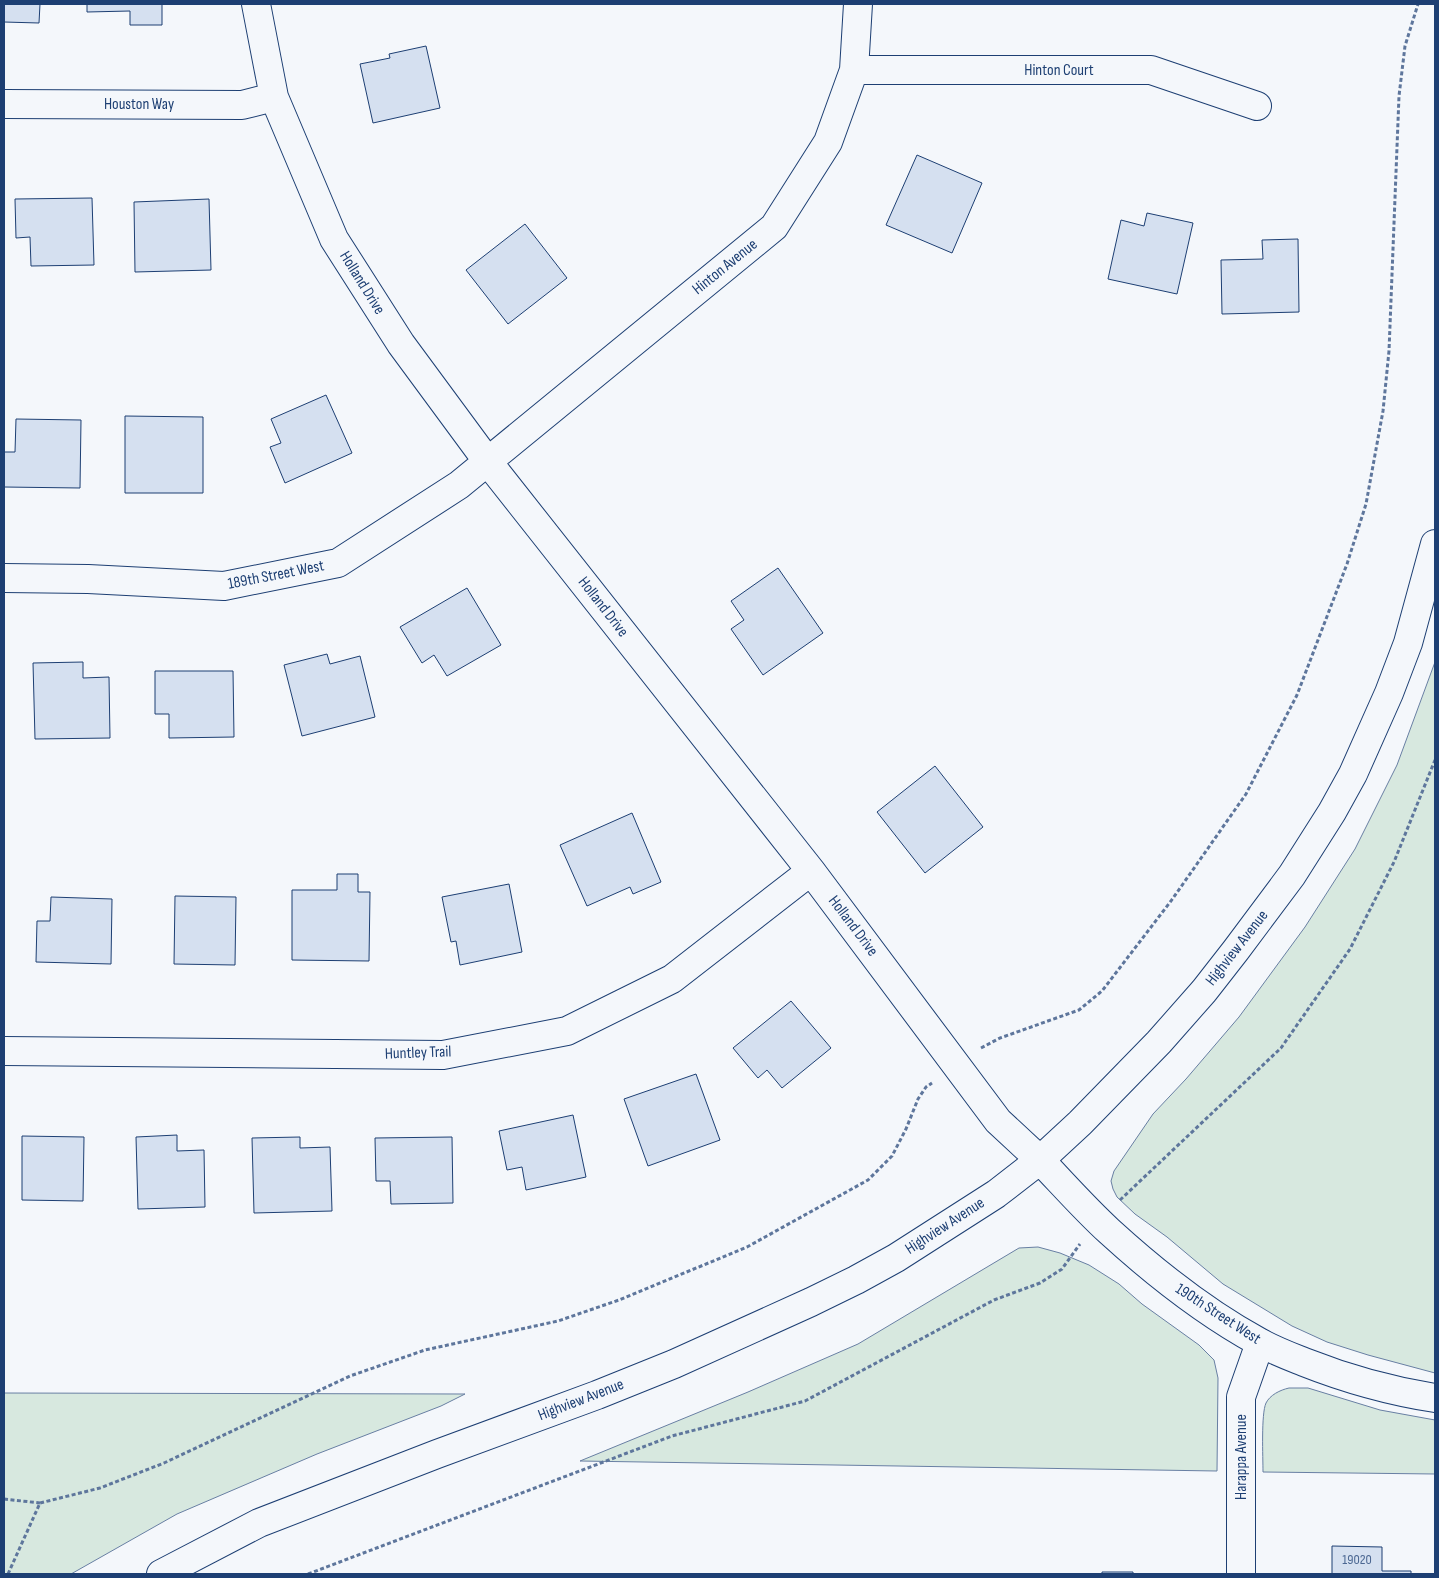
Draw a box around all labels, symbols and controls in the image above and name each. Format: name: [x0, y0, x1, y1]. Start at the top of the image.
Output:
street label: Hinton Court: [1024, 61, 1094, 80]
street label: Houston Way: [104, 95, 174, 114]
street label: Hinton Avenue: [689, 235, 761, 299]
street label: Holland Drive: [335, 248, 389, 318]
street label: 189th Street West: [226, 556, 326, 594]
street label: Holland Drive: [574, 573, 632, 641]
street label: Holland Drive: [824, 892, 882, 960]
street label: Highview Avenue: [1202, 906, 1272, 990]
street label: Huntley Trail: [384, 1042, 452, 1064]
street label: Highview Avenue: [902, 1193, 988, 1259]
street label: 190th Street West: [1172, 1279, 1264, 1349]
street label: Highview Avenue: [535, 1375, 627, 1425]
street label: Harappa Avenue: [1232, 1414, 1251, 1500]
house number: 19020: [1342, 1551, 1372, 1568]

